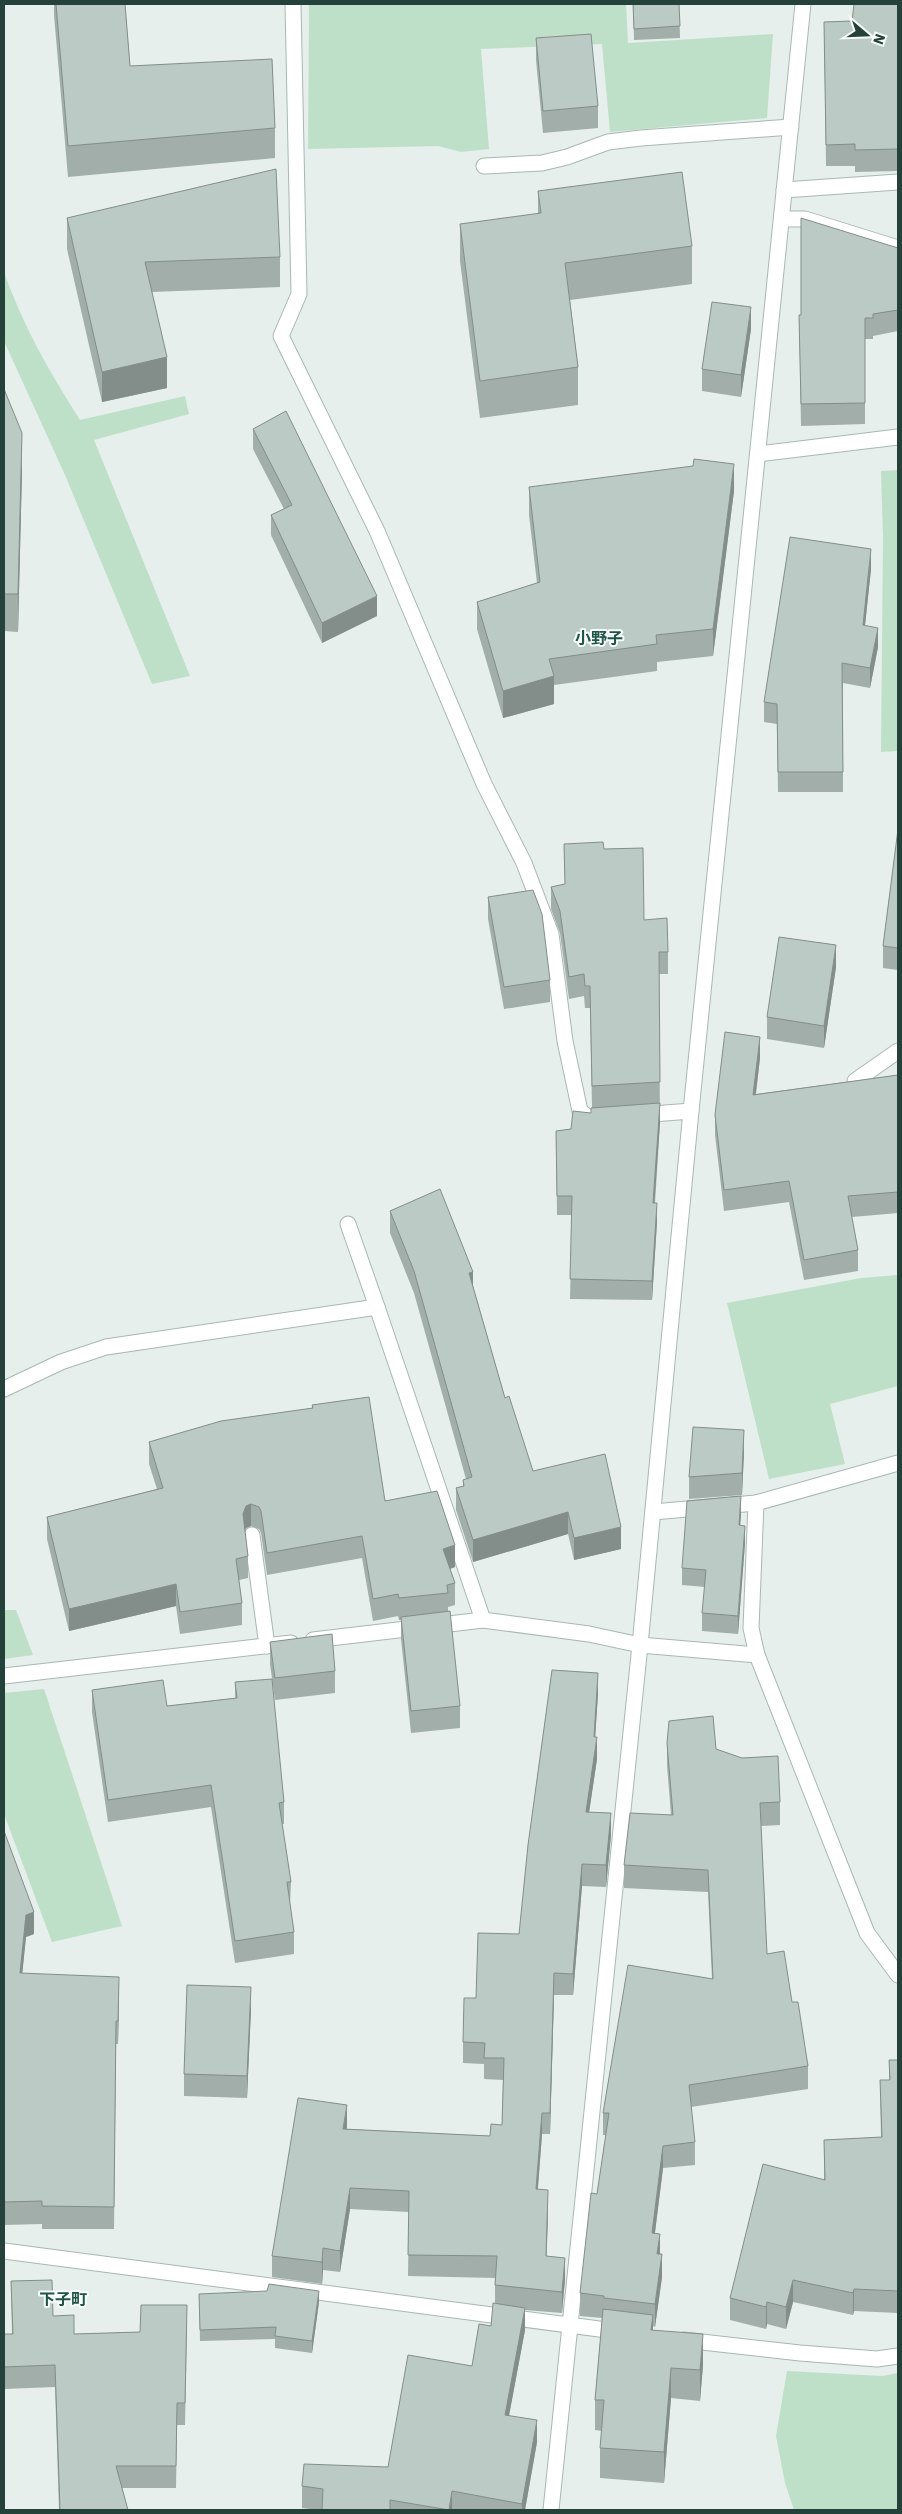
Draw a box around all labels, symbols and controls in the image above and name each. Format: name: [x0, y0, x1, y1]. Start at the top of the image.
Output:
north arrow: [842, 10, 892, 60]
text: N: [869, 32, 889, 47]
district label: 小野子: [575, 628, 623, 648]
district label: 下子町: [39, 2289, 87, 2309]

